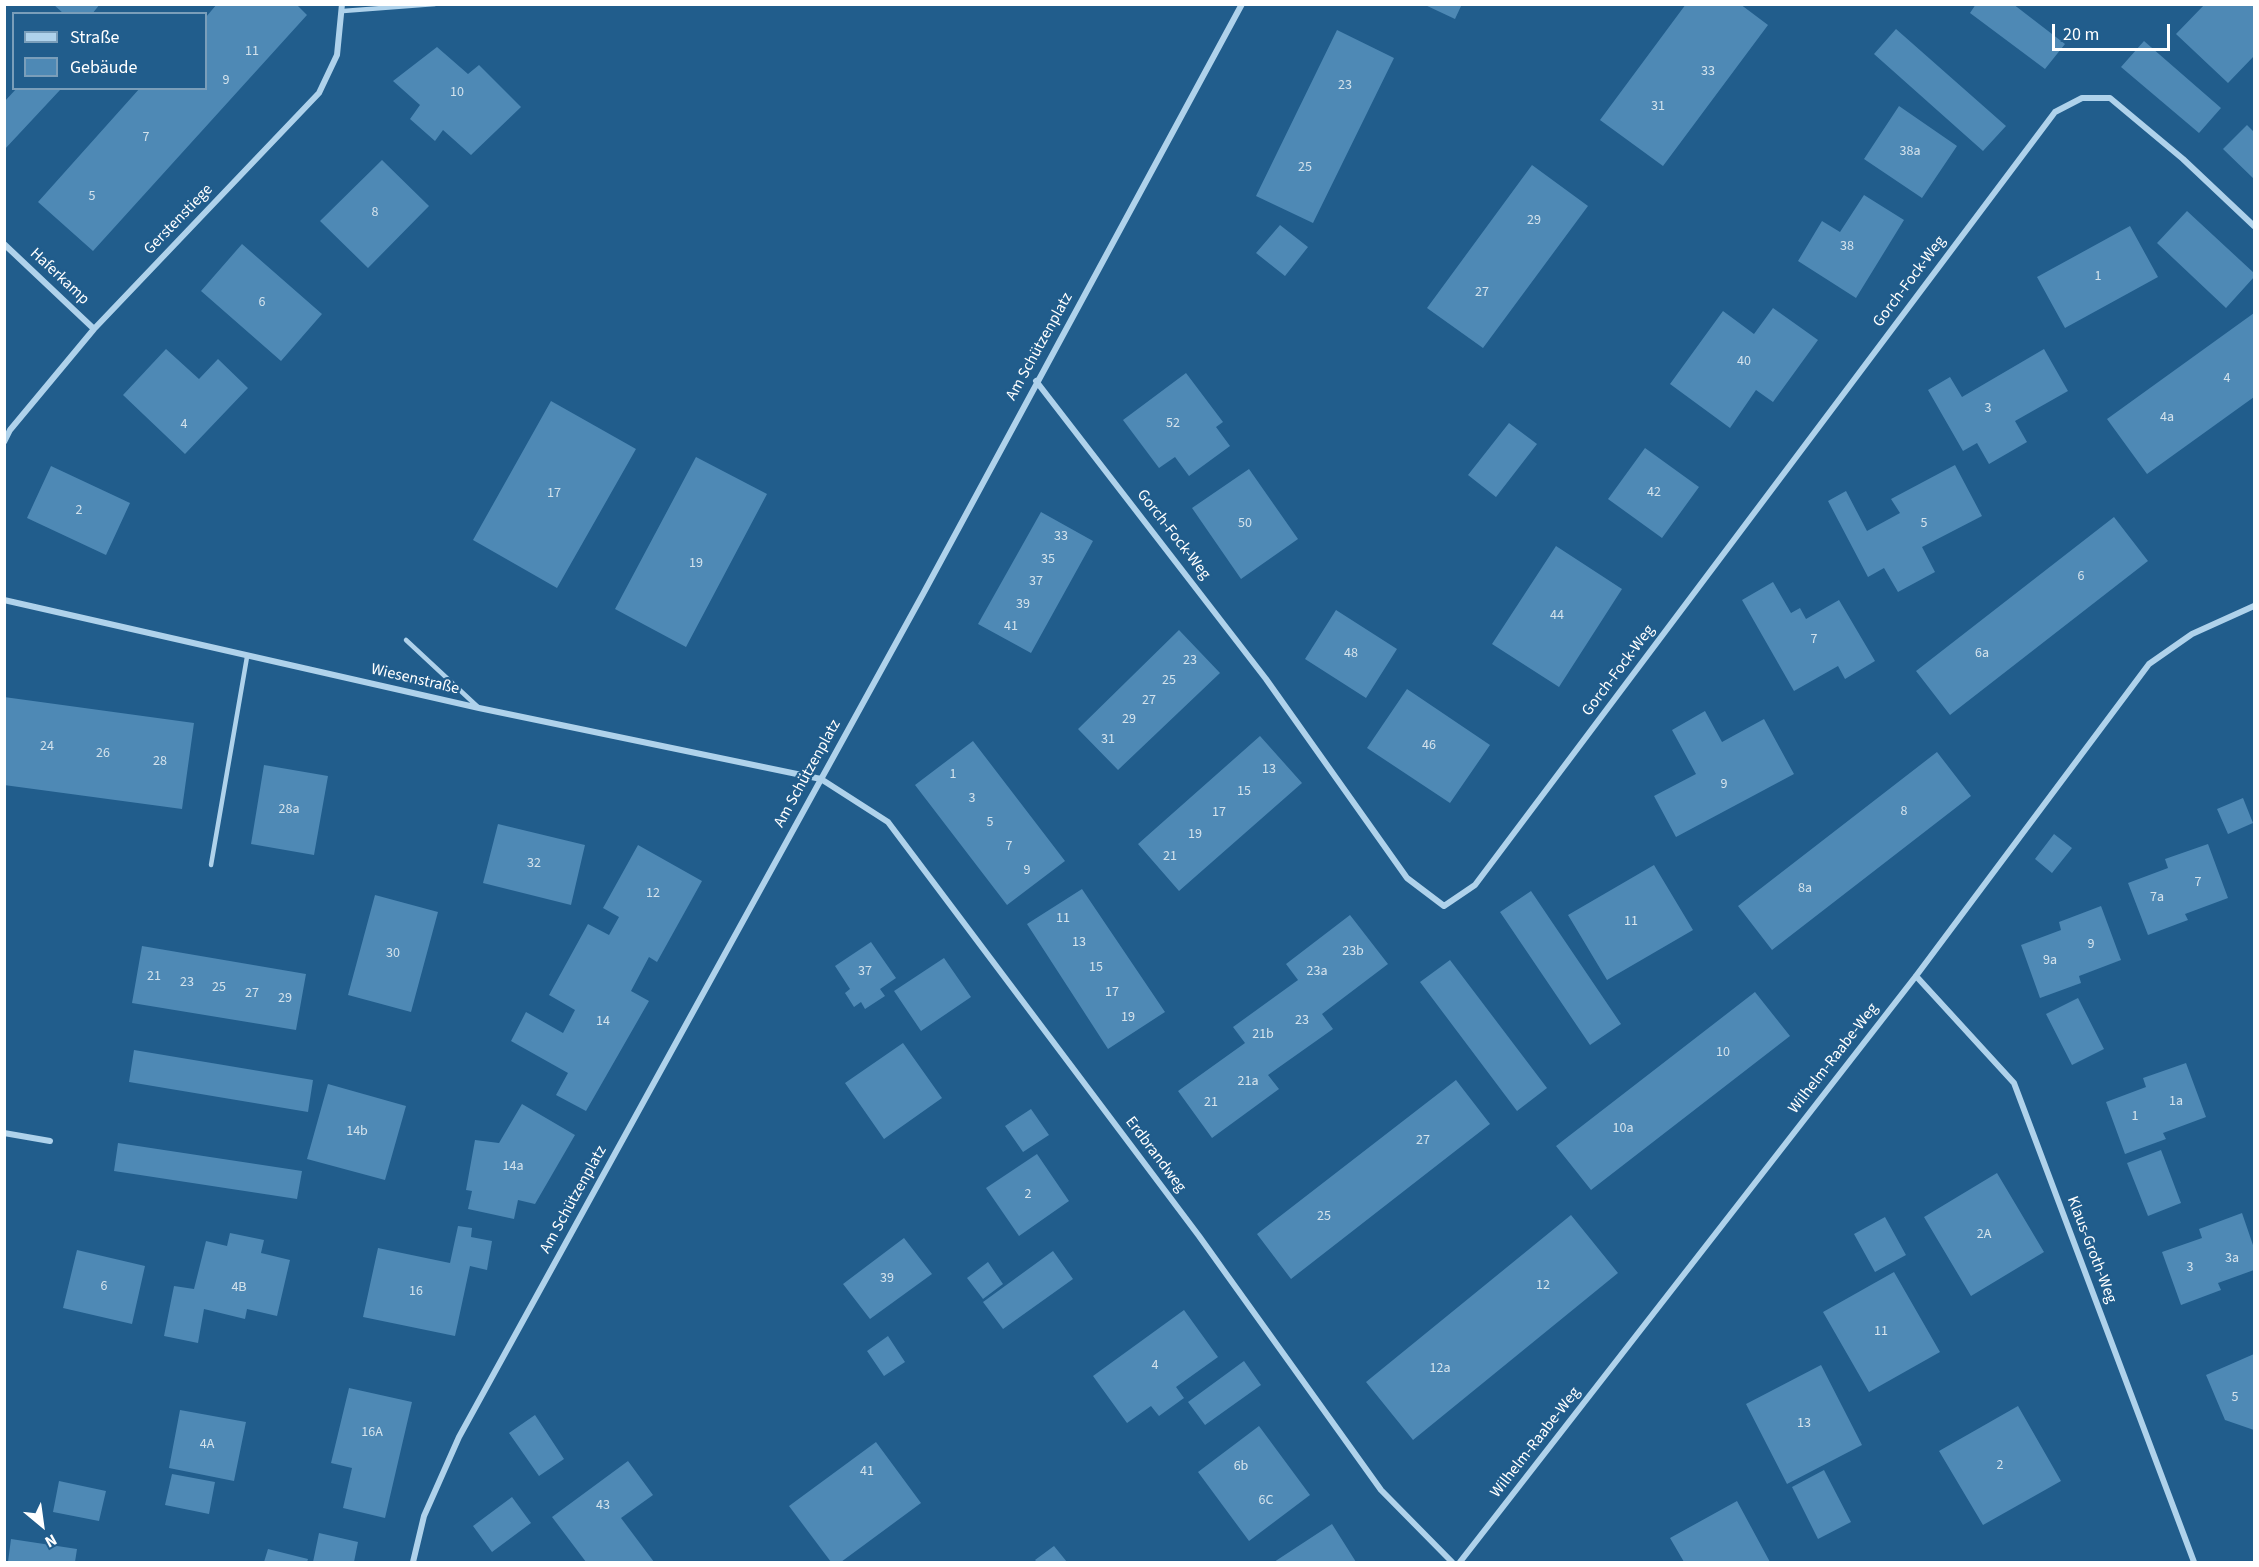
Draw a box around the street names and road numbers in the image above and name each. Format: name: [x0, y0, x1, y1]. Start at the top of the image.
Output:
street label: Gerstenstiege: [141, 181, 217, 259]
street label: Gorch-Fock-Weg: [1870, 233, 1950, 331]
street label: Haferkamp: [25, 245, 93, 309]
street label: Am Schützenplatz: [1002, 290, 1078, 404]
street label: Gorch-Fock-Weg: [1132, 486, 1214, 584]
street label: Gorch-Fock-Weg: [1579, 622, 1659, 720]
street label: Wiesenstraße: [369, 661, 461, 699]
street label: Am Schützenplatz: [770, 717, 846, 831]
street label: Wilhelm-Raabe-Weg: [1785, 1000, 1883, 1118]
street label: Erdbrandweg: [1120, 1113, 1190, 1197]
street label: Am Schützenplatz: [536, 1143, 612, 1257]
street label: Klaus-Groth-Weg: [2062, 1194, 2120, 1306]
street label: Wilhelm-Raabe-Weg: [1487, 1384, 1585, 1502]

